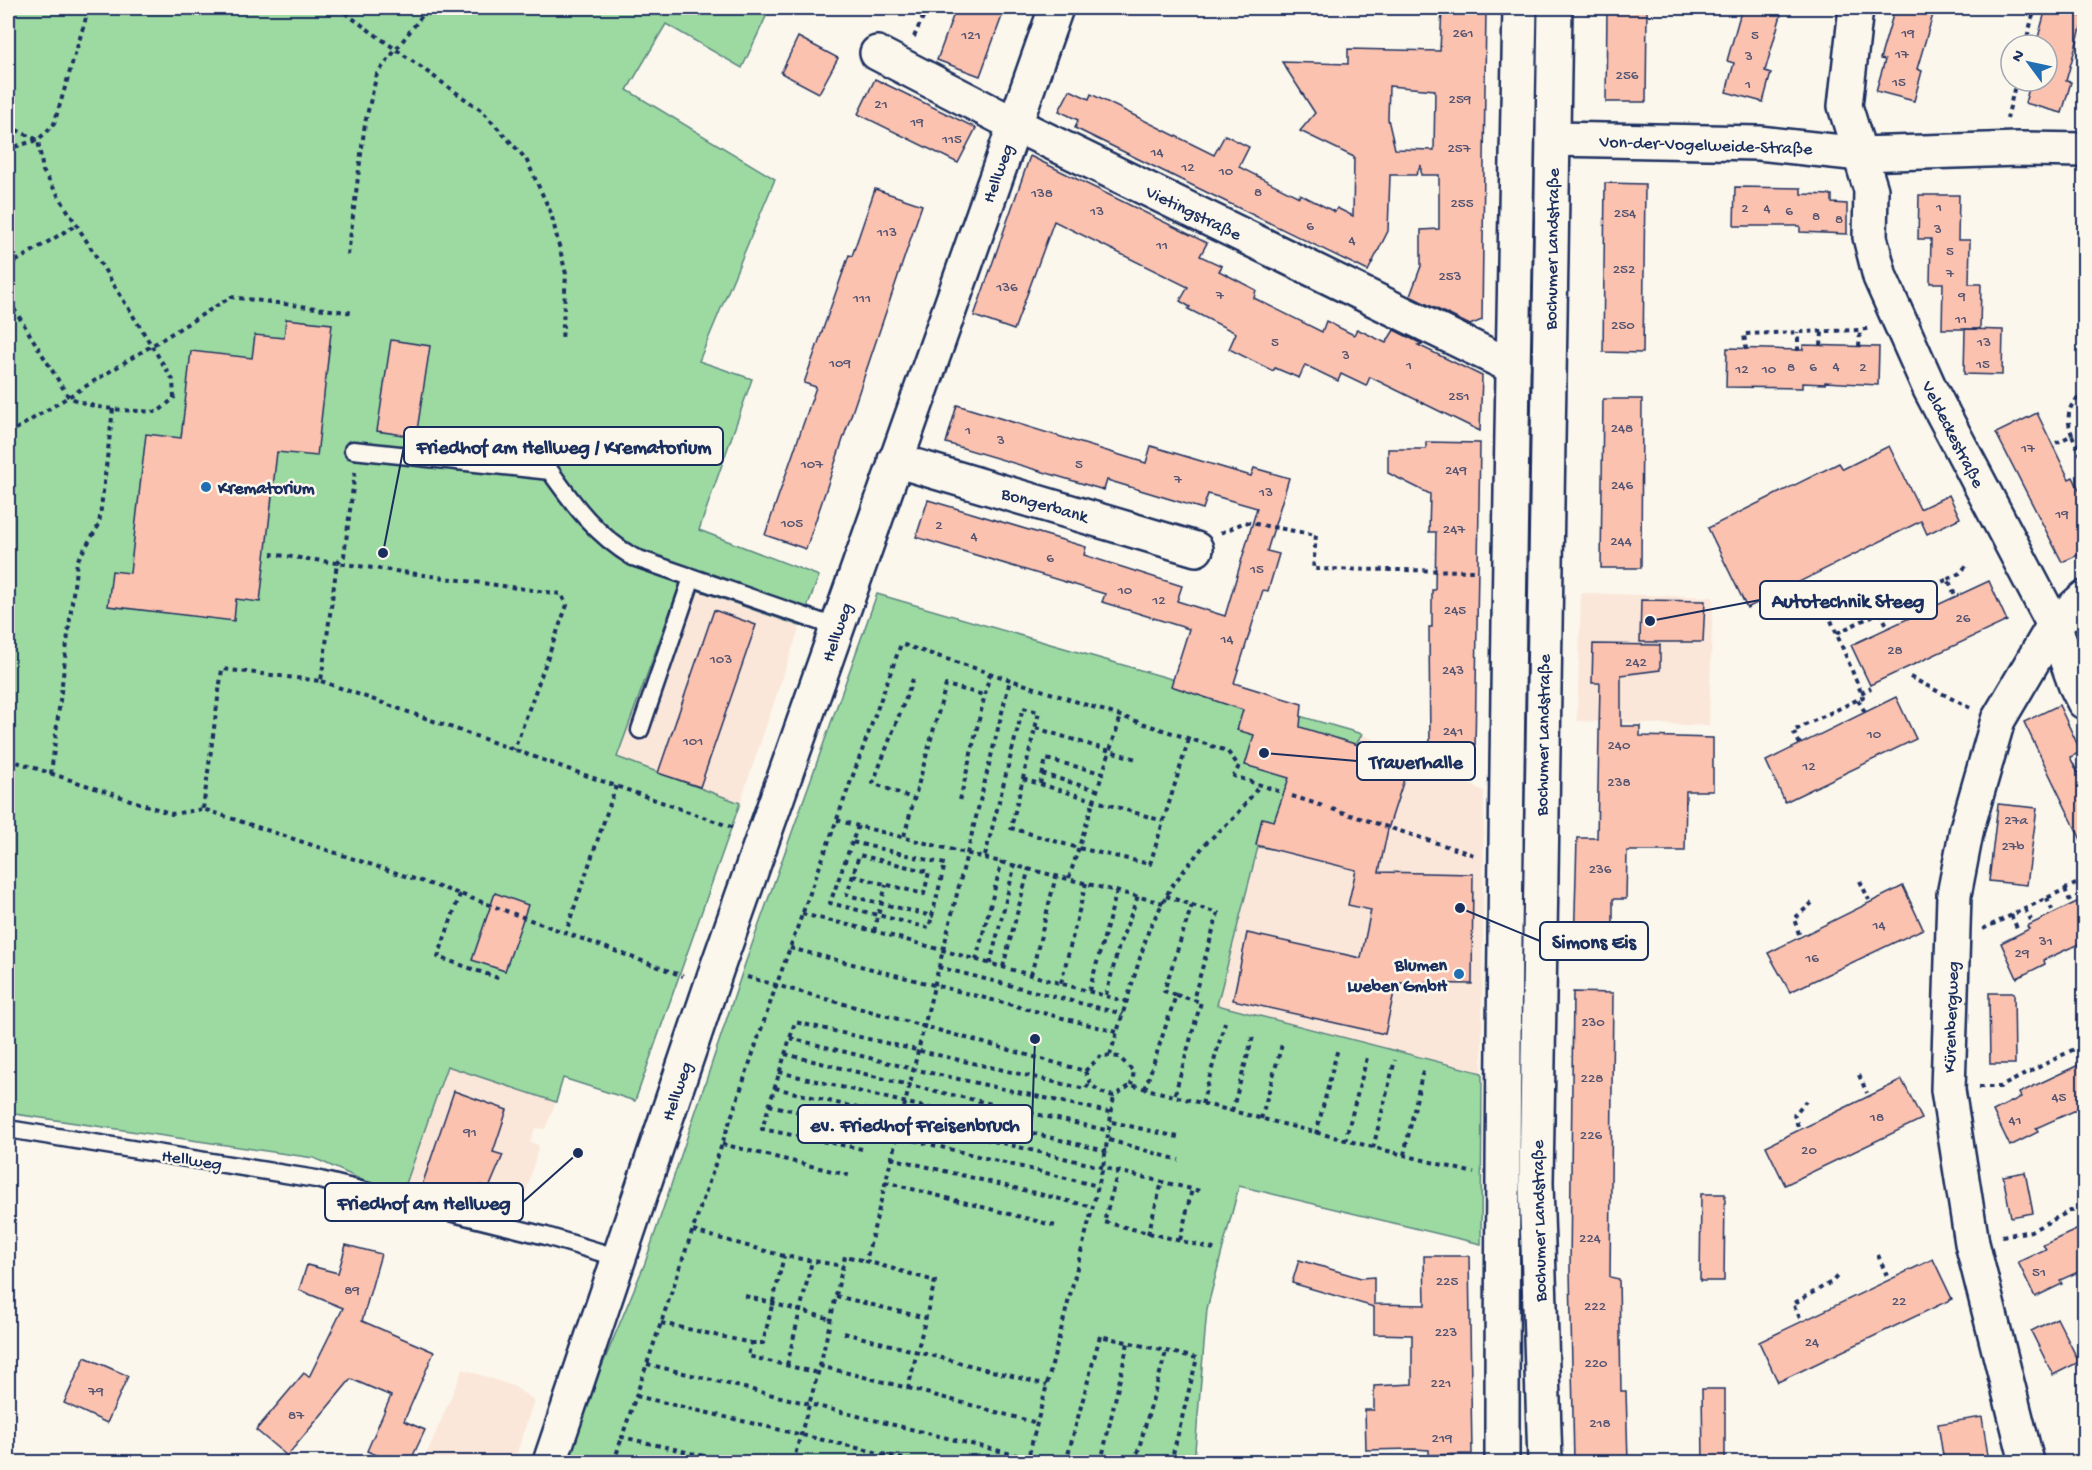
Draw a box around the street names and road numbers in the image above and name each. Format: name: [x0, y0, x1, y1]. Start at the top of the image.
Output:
street label: Von-der-Vogelweide-Straße: [1598, 132, 1814, 161]
street label: Hellweg: [979, 142, 1020, 206]
street label: Bochumer Landstraße: [1542, 167, 1565, 331]
street label: Vietingstraße: [1141, 182, 1245, 247]
street label: Veldeckestraße: [1915, 377, 1988, 493]
street label: Bongerbank: [998, 484, 1092, 529]
street label: Hellweg: [819, 601, 858, 665]
street label: Bochumer Landstraße: [1533, 653, 1556, 817]
street label: Kürenbergweg: [1940, 961, 1965, 1073]
street label: Hellweg: [659, 1060, 698, 1124]
street label: Bochumer Landstraße: [1529, 1139, 1552, 1303]
street label: Hellweg: [160, 1146, 223, 1177]

